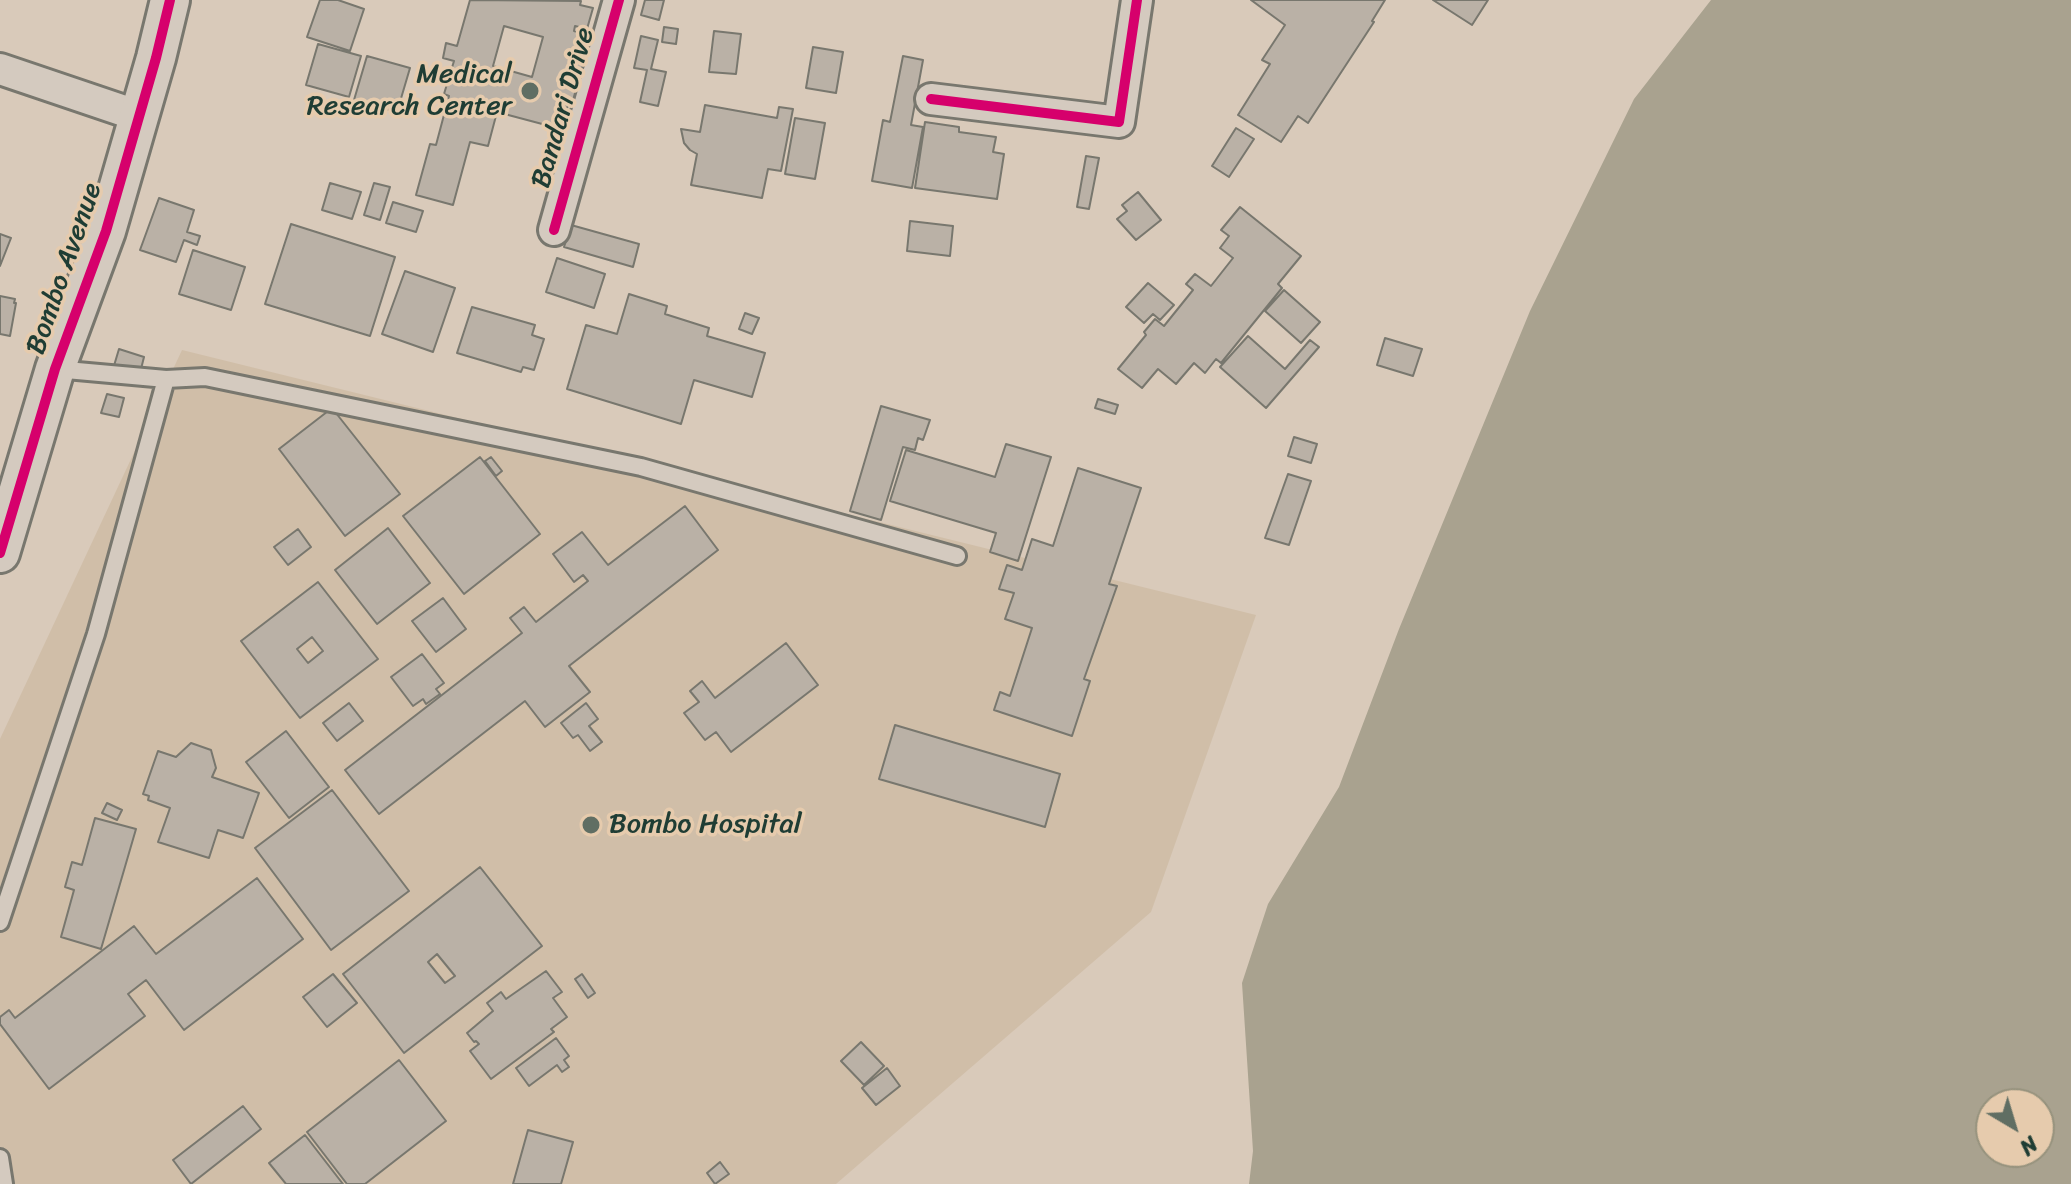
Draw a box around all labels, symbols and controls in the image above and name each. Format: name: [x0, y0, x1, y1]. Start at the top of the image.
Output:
street label: Bandari Drive: [525, 24, 603, 192]
place label: Medical Research Center: [307, 58, 512, 124]
marker: Medical Research Center: [519, 80, 541, 102]
street label: Bombo Avenue: [20, 179, 110, 359]
place label: Bombo Hospital: [609, 808, 802, 842]
marker: Bombo Hospital: [580, 814, 602, 836]
north arrow: [1975, 1088, 2055, 1168]
text: N: [2011, 1126, 2047, 1166]

